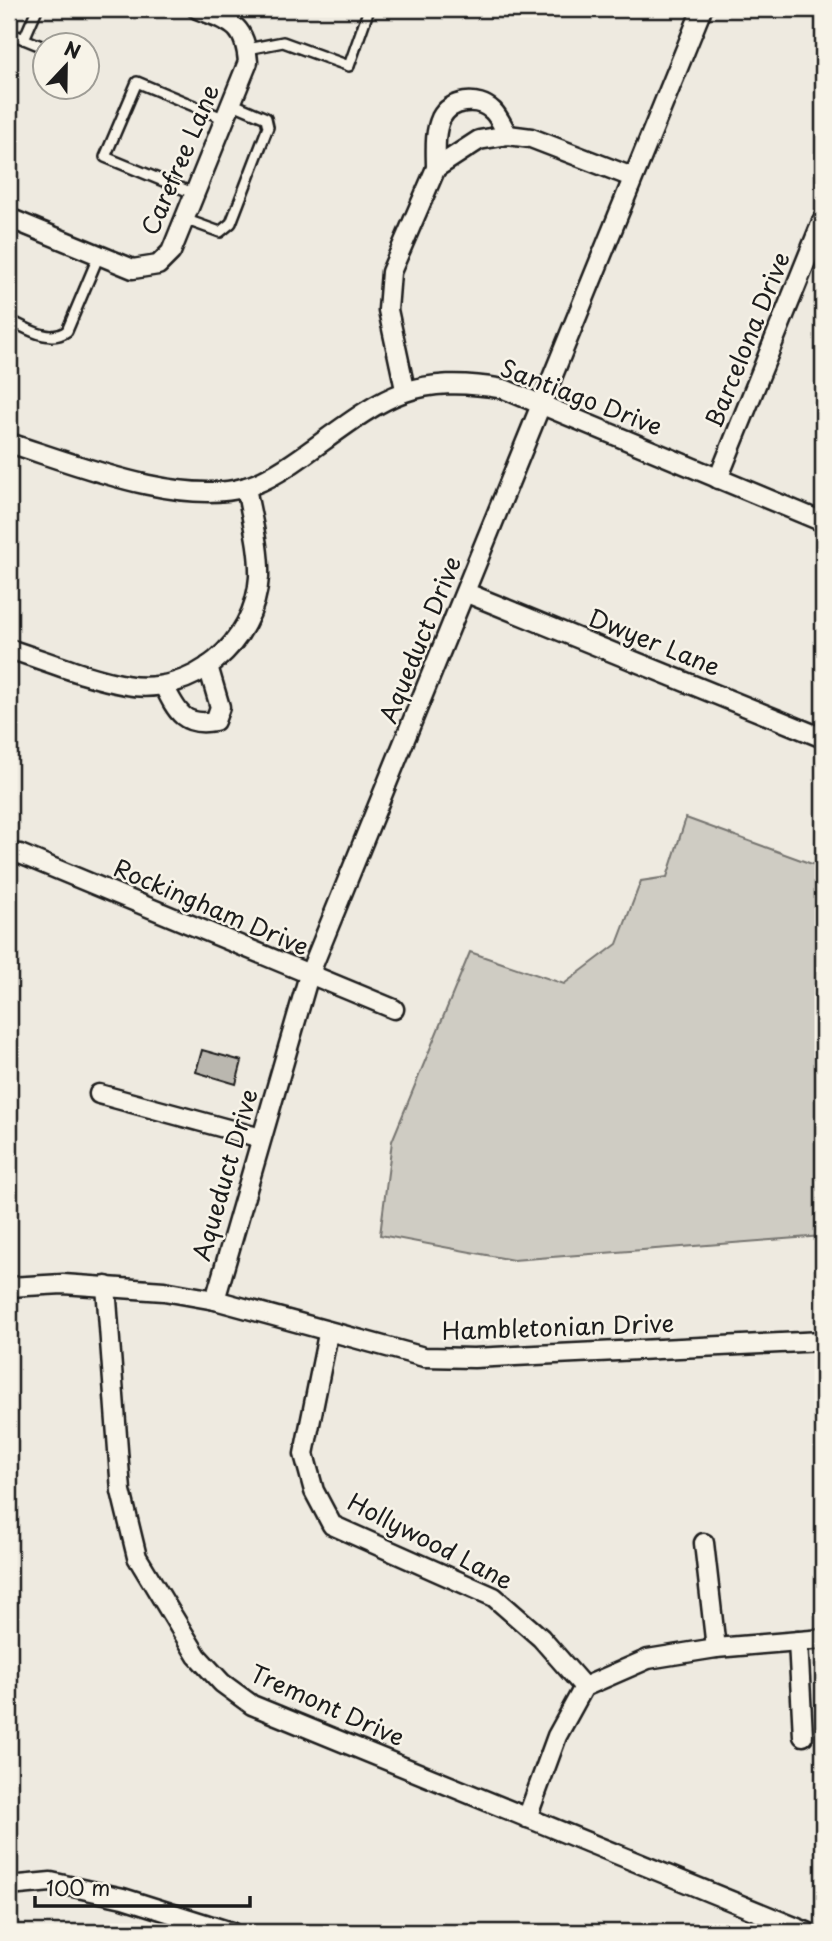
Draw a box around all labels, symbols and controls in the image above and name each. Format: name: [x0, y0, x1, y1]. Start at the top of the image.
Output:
north arrow: [32, 32, 102, 102]
text: N: [61, 34, 85, 65]
street label: Carefree Lane: [131, 78, 227, 240]
street label: Barcelona Drive: [694, 246, 798, 433]
street label: Santiago Drive: [495, 349, 668, 444]
street label: Aqueduct Drive: [369, 550, 469, 728]
street label: Dwyer Lane: [583, 598, 726, 684]
street label: Rockingham Drive: [109, 849, 315, 964]
street label: Aqueduct Drive: [182, 1084, 266, 1265]
street label: Hambletonian Drive: [441, 1304, 675, 1348]
street label: Hollywood Lane: [342, 1483, 520, 1597]
street label: Tremont Drive: [245, 1654, 411, 1754]
scale bar: [35, 1864, 250, 1908]
text: 100 m: [46, 1871, 110, 1903]

